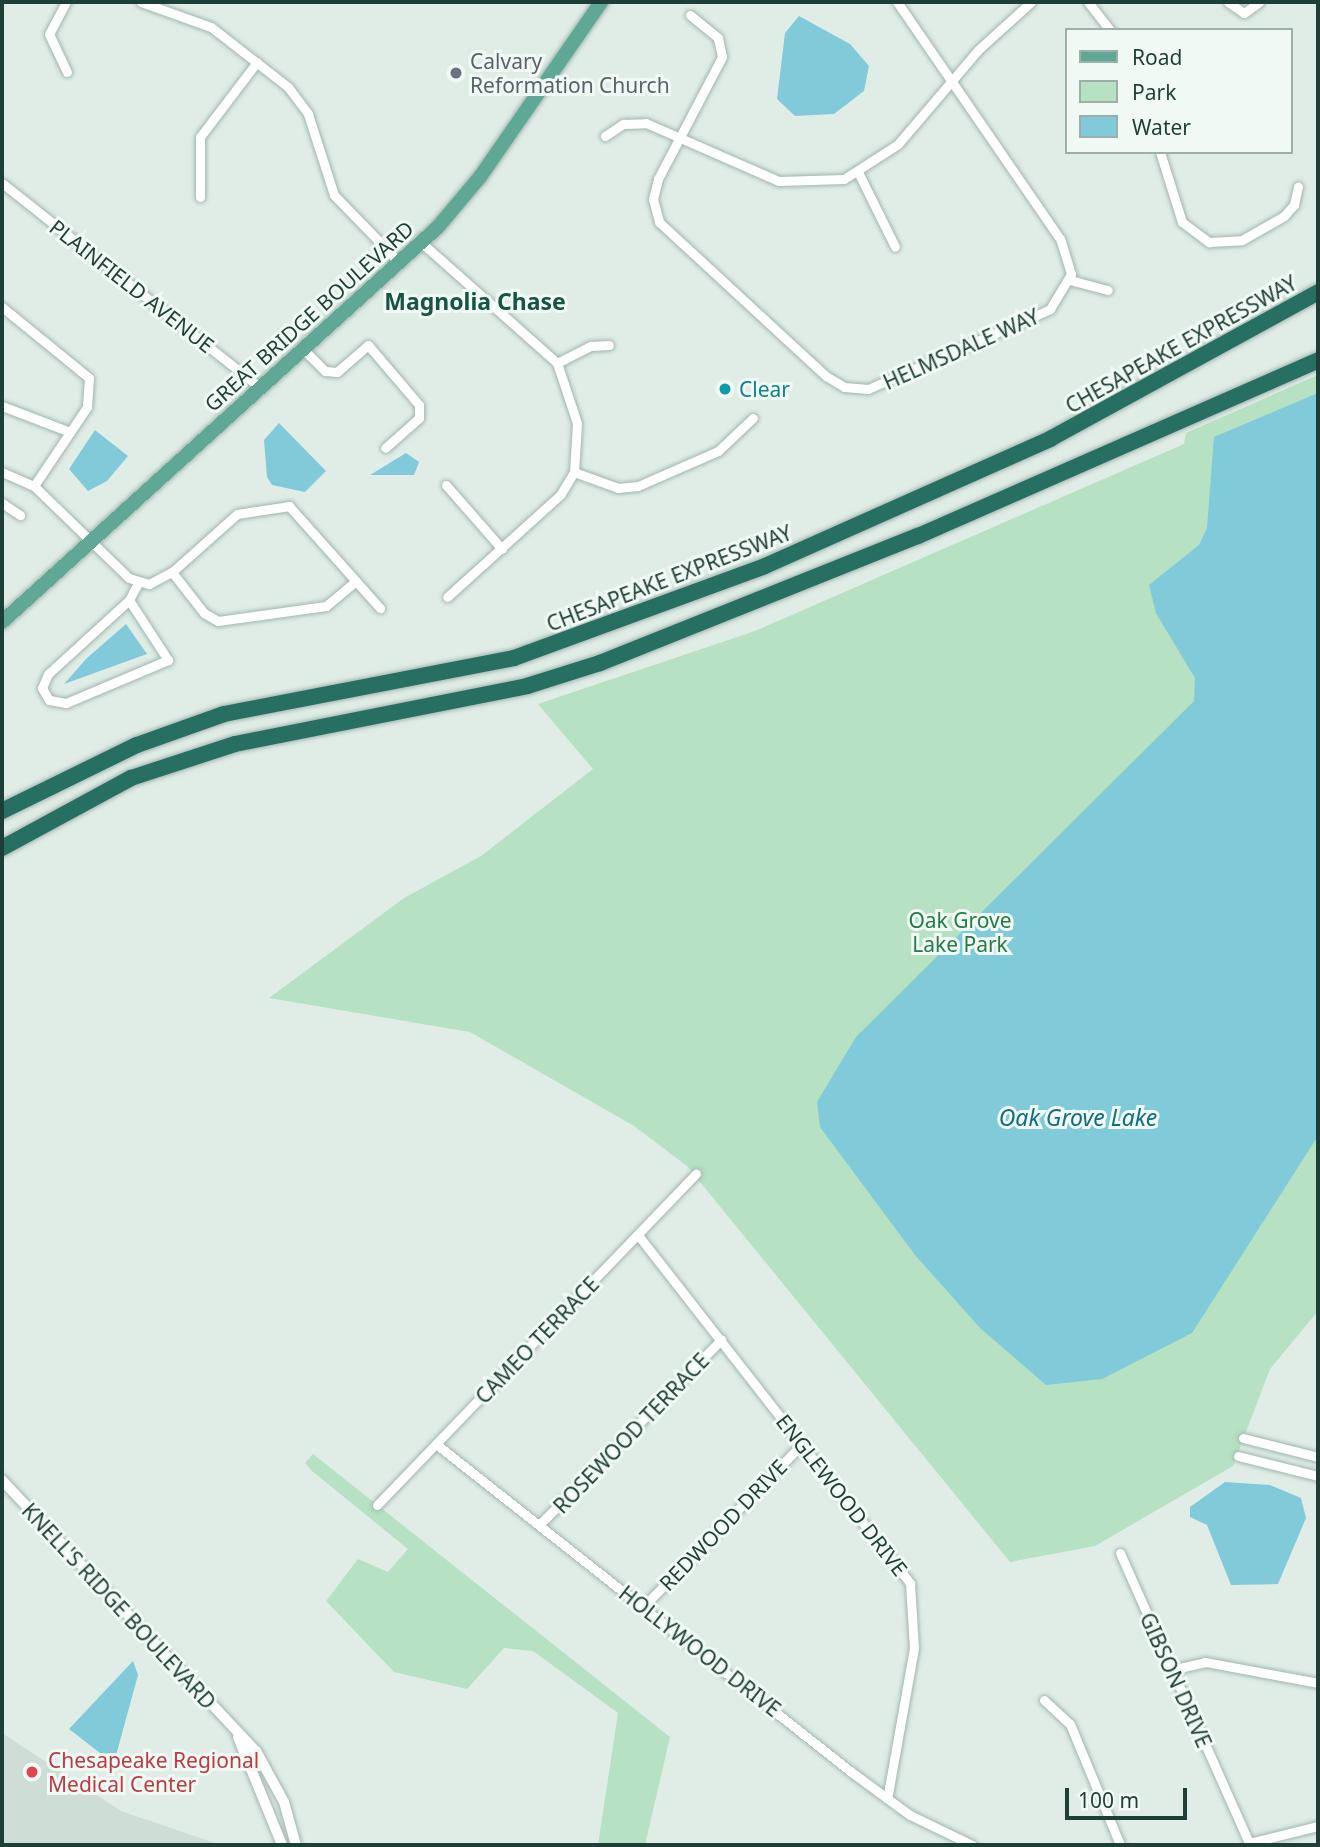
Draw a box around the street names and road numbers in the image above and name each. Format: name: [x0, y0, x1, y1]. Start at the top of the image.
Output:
street label: PLAINFIELD AVENUE: [45, 214, 219, 358]
street label: GREAT BRIDGE BOULEVARD: [199, 216, 419, 416]
street label: CHESAPEAKE EXPRESSWAY: [1061, 270, 1301, 418]
street label: HELMSDALE WAY: [879, 303, 1043, 395]
street label: CHESAPEAKE EXPRESSWAY: [543, 520, 795, 636]
street label: CAMEO TERRACE: [470, 1271, 604, 1409]
street label: ROSEWOOD TERRACE: [548, 1348, 714, 1518]
street label: ENGLEWOOD DRIVE: [771, 1409, 913, 1581]
street label: REDWOOD DRIVE: [654, 1454, 792, 1596]
street label: KNELL'S RIDGE BOULEVARD: [17, 1498, 221, 1714]
street label: HOLLYWOOD DRIVE: [614, 1580, 786, 1722]
street label: GIBSON DRIVE: [1135, 1609, 1217, 1751]

